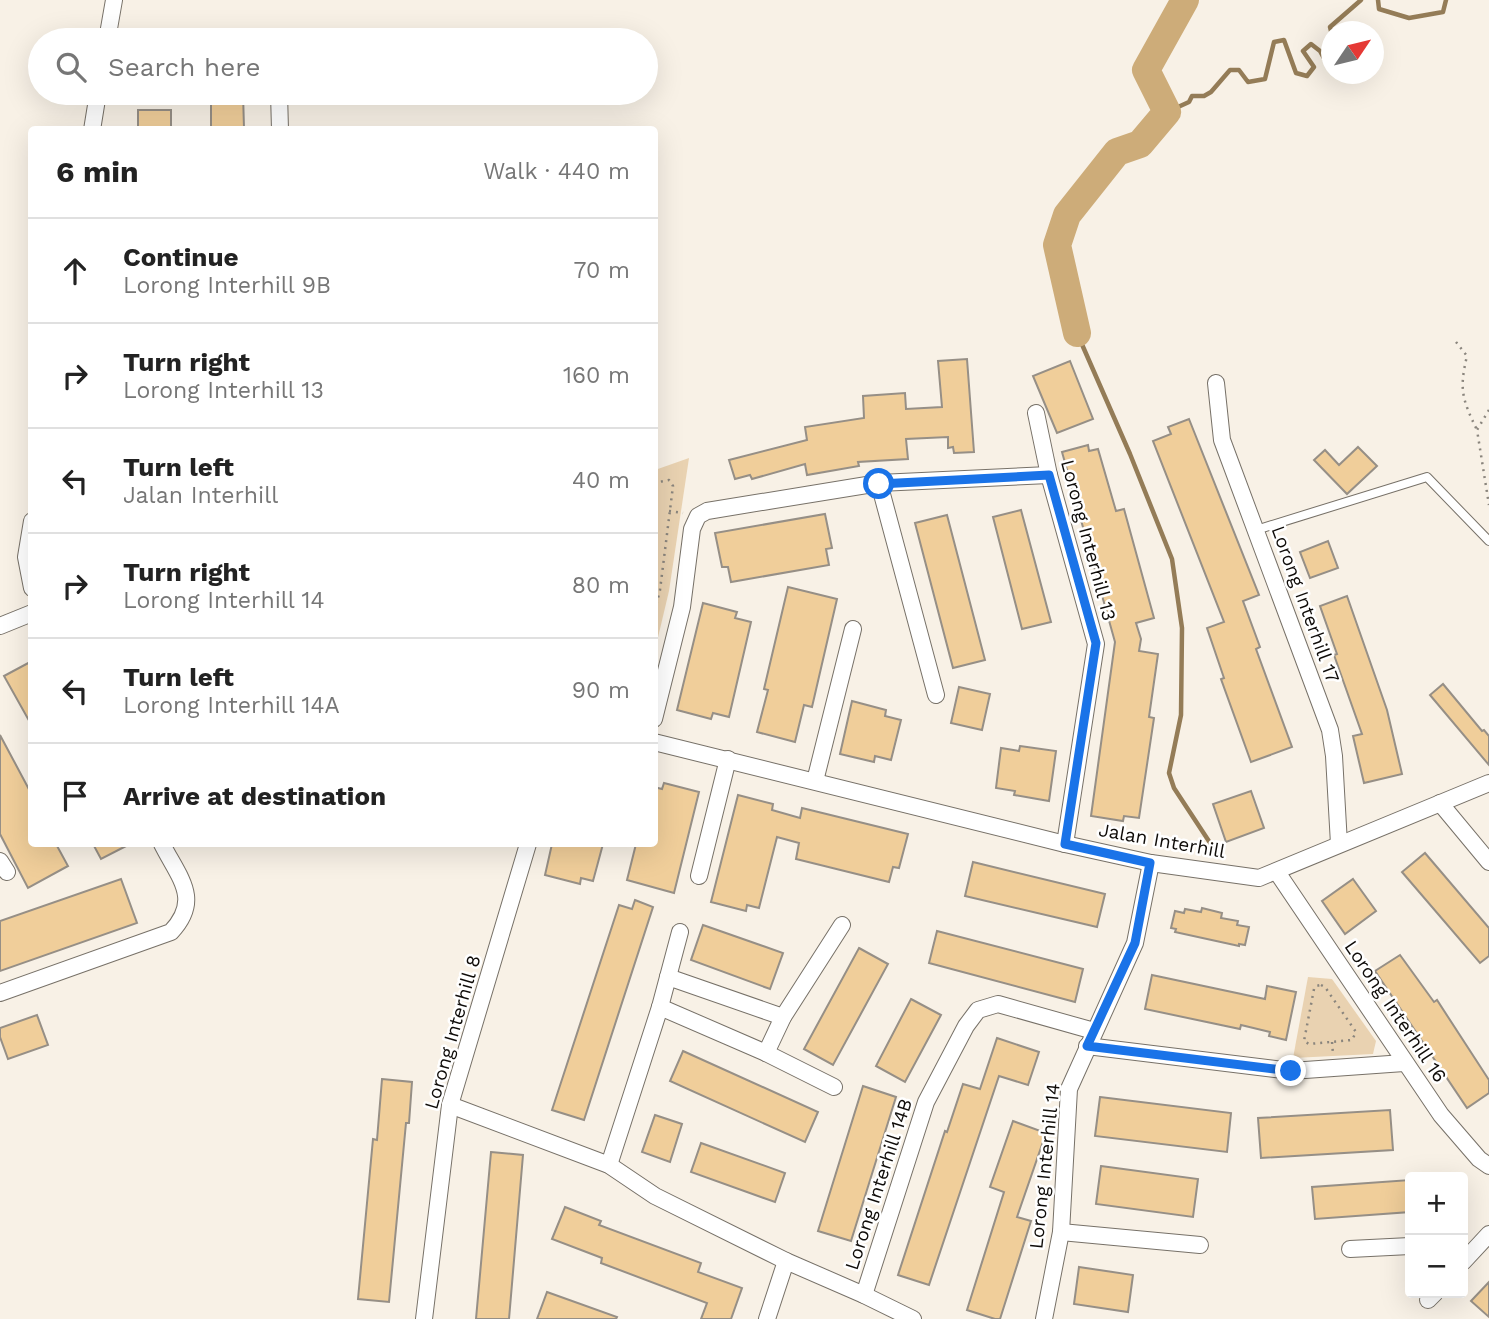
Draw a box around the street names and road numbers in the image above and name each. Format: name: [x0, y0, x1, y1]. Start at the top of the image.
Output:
street label: Lorong Interhill 13: [1056, 457, 1121, 623]
street label: Lorong Interhill 17: [1266, 523, 1345, 686]
street label: Jalan Interhill: [1097, 818, 1227, 863]
street label: Lorong Interhill 16: [1340, 936, 1452, 1087]
street label: Lorong Interhill 8: [419, 952, 486, 1112]
street label: Lorong Interhill 14: [1024, 1082, 1065, 1250]
street label: Lorong Interhill 14B: [840, 1096, 917, 1273]

